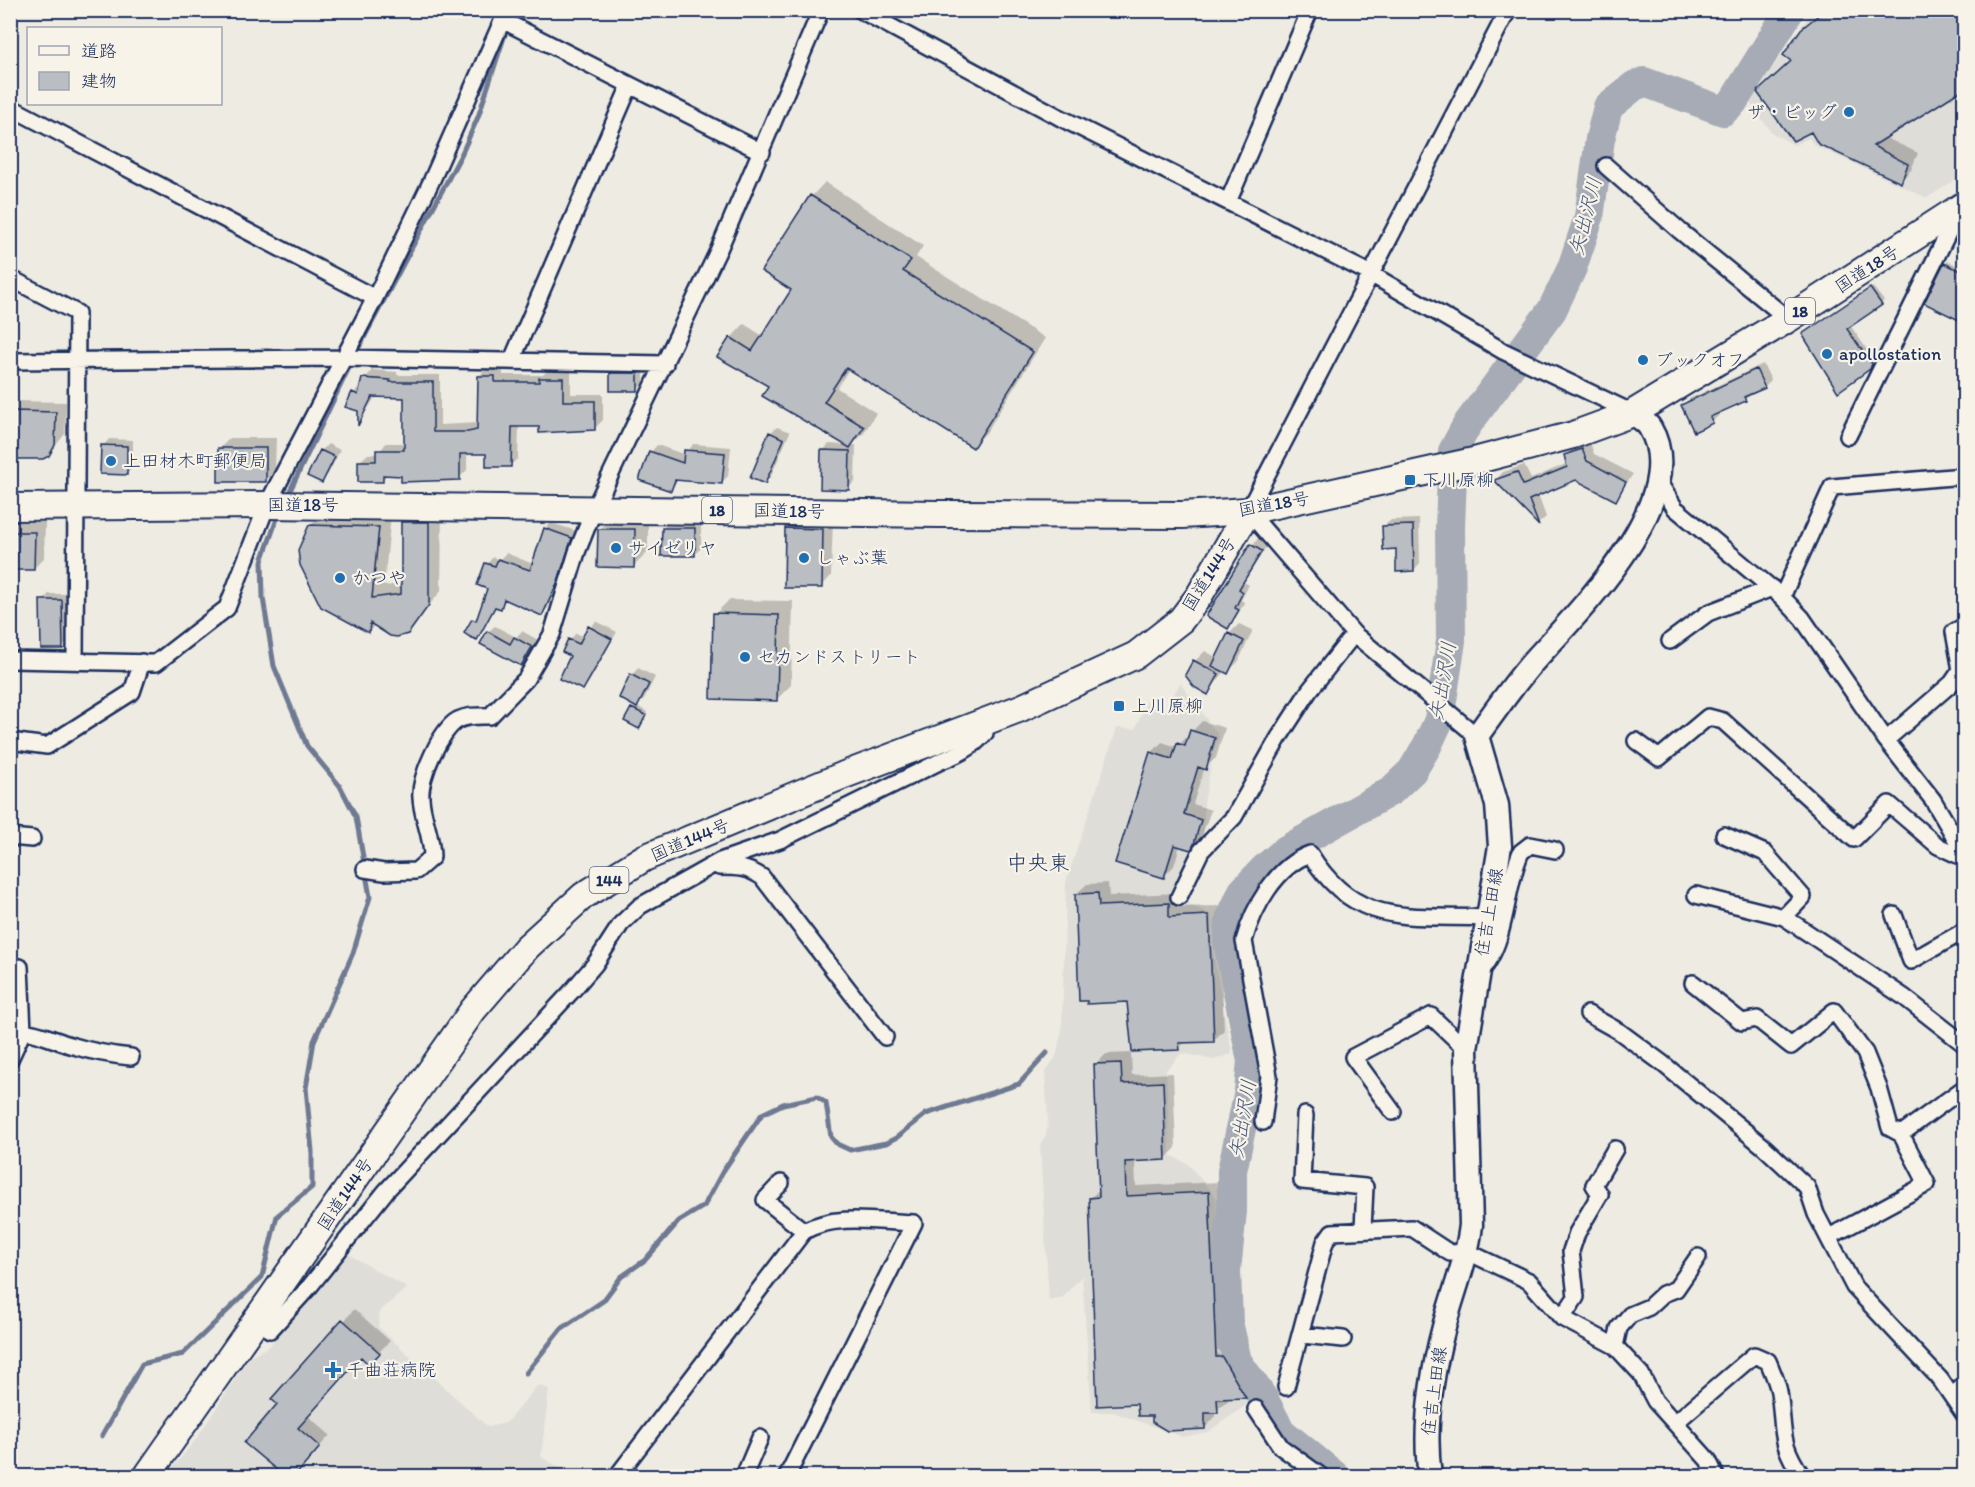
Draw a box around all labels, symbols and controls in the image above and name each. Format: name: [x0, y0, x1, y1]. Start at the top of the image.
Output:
legend: [27, 27, 222, 105]
text: 道路: [81, 40, 117, 62]
text: 建物: [81, 70, 117, 92]
place label: ザ・ビッグ: [1747, 101, 1837, 123]
marker: ザ・ビッグ: [1842, 105, 1856, 119]
water label: 矢出沢川: [1564, 174, 1606, 258]
street label: 国道18号: [1831, 240, 1903, 298]
road number: 18: [1785, 298, 1815, 324]
place label: apollostation: [1839, 343, 1941, 365]
marker: apollostation: [1820, 347, 1834, 361]
place label: ブックオフ: [1655, 349, 1745, 371]
marker: ブックオフ: [1636, 353, 1650, 367]
place label: 上田材木町郵便局: [123, 450, 267, 472]
marker: 上田材木町郵便局: [104, 454, 118, 468]
place label: 下川原柳: [1422, 469, 1494, 491]
marker: 下川原柳: [1403, 473, 1417, 487]
street label: 国道18号: [1237, 487, 1311, 521]
street label: 国道18号: [267, 494, 339, 516]
road number: 18: [702, 497, 732, 523]
street label: 国道18号: [753, 499, 825, 523]
street label: 国道144号: [1177, 533, 1241, 615]
place label: サイゼリヤ: [628, 537, 717, 559]
marker: サイゼリヤ: [609, 541, 623, 555]
place label: しゃぶ葉: [816, 547, 888, 569]
marker: しゃぶ葉: [797, 551, 811, 565]
place label: かつや: [352, 567, 406, 589]
marker: かつや: [333, 571, 347, 585]
water label: 矢出沢川: [1423, 640, 1461, 722]
place label: セカンドストリート: [757, 646, 920, 668]
marker: セカンドストリート: [738, 650, 752, 664]
place label: 上川原柳: [1131, 695, 1203, 717]
marker: 上川原柳: [1112, 699, 1126, 713]
street label: 国道144号: [647, 813, 733, 867]
district label: 中央東: [1007, 850, 1070, 875]
street label: 住吉上田線: [1470, 866, 1508, 958]
road number: 144: [590, 867, 628, 893]
water label: 矢出沢川: [1223, 1078, 1261, 1160]
street label: 国道144号: [312, 1153, 378, 1235]
street label: 住吉上田線: [1417, 1345, 1451, 1437]
place label: 千曲荘病院: [346, 1359, 436, 1381]
marker: 千曲荘病院: [324, 1361, 342, 1379]

